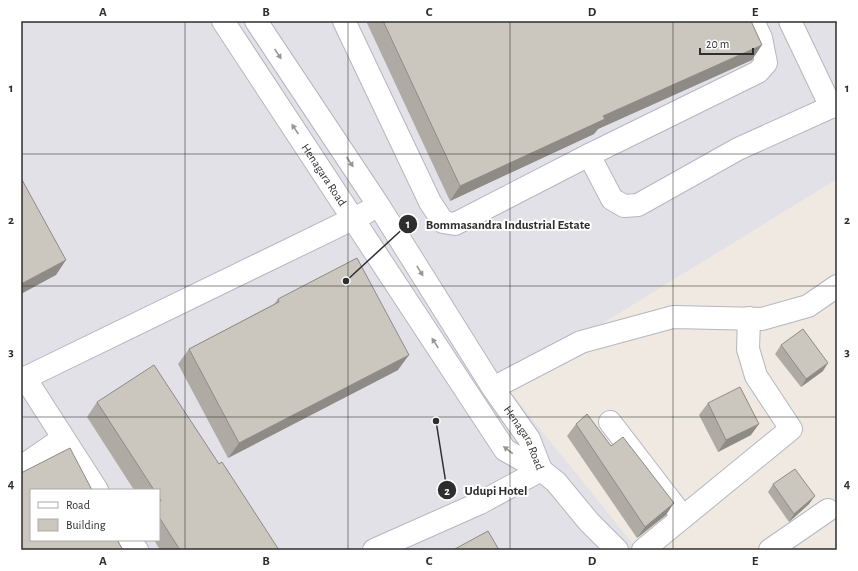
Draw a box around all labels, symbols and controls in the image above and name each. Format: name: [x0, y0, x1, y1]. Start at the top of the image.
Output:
text: A: [99, 6, 107, 19]
text: B: [262, 6, 270, 19]
text: C: [426, 6, 433, 19]
text: D: [588, 6, 597, 19]
text: E: [752, 6, 759, 19]
scale bar: [700, 30, 753, 56]
text: 20 m: [706, 38, 729, 50]
one-way arrow: [274, 48, 282, 59]
text: 1: [9, 82, 13, 95]
text: 1: [845, 82, 849, 95]
one-way arrow: [291, 124, 299, 134]
street label: Henagara Road: [299, 142, 349, 208]
one-way arrow: [346, 157, 354, 167]
callout: Bommasandra Industrial Estate: [398, 212, 598, 237]
text: 2: [8, 214, 14, 227]
text: 2: [844, 214, 850, 227]
text: 1: [406, 218, 410, 230]
text: Bommasandra Industrial Estate: [426, 219, 590, 232]
one-way arrow: [416, 266, 424, 276]
one-way arrow: [432, 337, 439, 349]
text: 3: [8, 346, 14, 359]
text: 3: [844, 346, 850, 359]
street label: Henagara Road: [502, 404, 546, 471]
one-way arrow: [502, 446, 513, 455]
text: 4: [8, 478, 15, 491]
callout: Udupi Hotel: [437, 478, 536, 503]
text: 4: [844, 478, 851, 491]
text: 2: [444, 485, 450, 497]
text: Udupi Hotel: [465, 485, 527, 498]
legend: [30, 489, 160, 541]
text: Road: [66, 499, 90, 511]
text: Building: [66, 519, 106, 531]
text: A: [99, 555, 107, 568]
text: B: [262, 555, 270, 568]
text: C: [426, 555, 433, 568]
text: D: [588, 555, 597, 568]
text: E: [752, 555, 759, 568]

